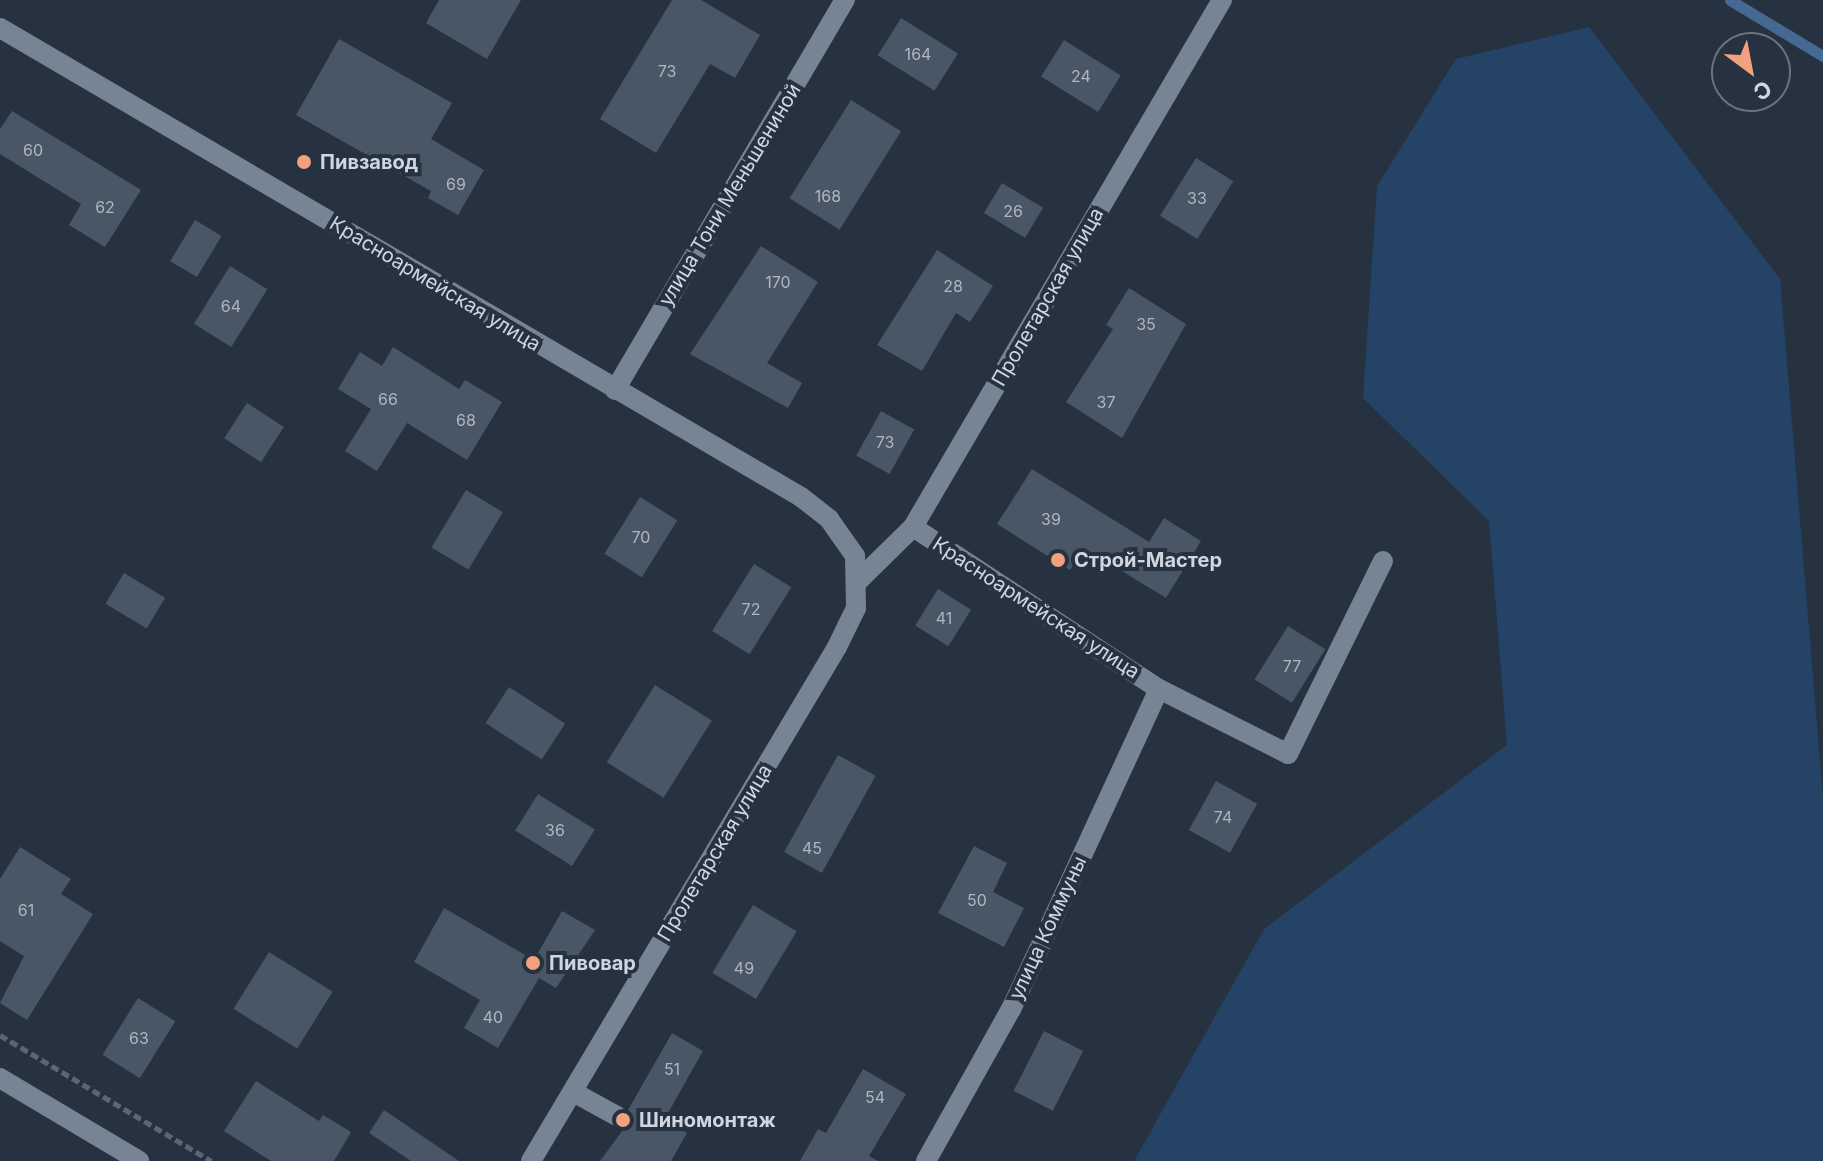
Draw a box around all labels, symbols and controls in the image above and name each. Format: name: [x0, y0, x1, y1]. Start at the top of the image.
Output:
north arrow: [1711, 32, 1791, 112]
house number: 164: [905, 44, 931, 64]
house number: 73: [658, 61, 676, 81]
house number: 24: [1071, 66, 1091, 86]
text: С: [1749, 75, 1776, 106]
street label: улица Тони Меньшениной: [654, 79, 806, 311]
house number: 60: [23, 140, 43, 160]
place label: Пивзавод: [320, 150, 418, 174]
marker: Пивзавод: [295, 153, 313, 171]
house number: 69: [446, 174, 466, 194]
house number: 168: [815, 186, 841, 206]
house number: 33: [1187, 188, 1207, 208]
house number: 62: [95, 197, 115, 217]
house number: 26: [1003, 201, 1023, 221]
street label: Пролетарская улица: [987, 203, 1109, 391]
street label: Красноармейская улица: [325, 211, 545, 357]
house number: 170: [765, 272, 791, 292]
house number: 28: [943, 276, 963, 296]
house number: 64: [221, 296, 241, 316]
house number: 35: [1136, 314, 1156, 334]
house number: 66: [378, 389, 398, 409]
house number: 37: [1097, 392, 1115, 412]
house number: 68: [456, 410, 476, 430]
house number: 73: [876, 432, 894, 452]
house number: 39: [1041, 509, 1061, 529]
house number: 70: [632, 527, 650, 547]
street label: Красноармейская улица: [928, 532, 1144, 684]
place label: Строй-Мастер: [1074, 548, 1222, 572]
marker: Строй-Мастер: [1049, 551, 1067, 569]
house number: 72: [742, 599, 760, 619]
house number: 41: [936, 608, 952, 628]
house number: 77: [1283, 656, 1301, 676]
street label: Пролетарская улица: [653, 760, 777, 946]
house number: 74: [1214, 807, 1232, 827]
house number: 36: [545, 820, 565, 840]
house number: 45: [802, 838, 822, 858]
street label: улица Коммуны: [1004, 852, 1092, 1004]
house number: 50: [967, 890, 987, 910]
house number: 61: [18, 900, 34, 920]
place label: Пивовар: [549, 951, 636, 975]
marker: Пивовар: [524, 954, 542, 972]
house number: 49: [734, 958, 754, 978]
house number: 40: [483, 1007, 503, 1027]
house number: 63: [129, 1028, 149, 1048]
house number: 51: [664, 1059, 680, 1079]
house number: 54: [865, 1087, 885, 1107]
place label: Шиномонтаж: [639, 1108, 776, 1132]
marker: Шиномонтаж: [614, 1111, 632, 1129]

